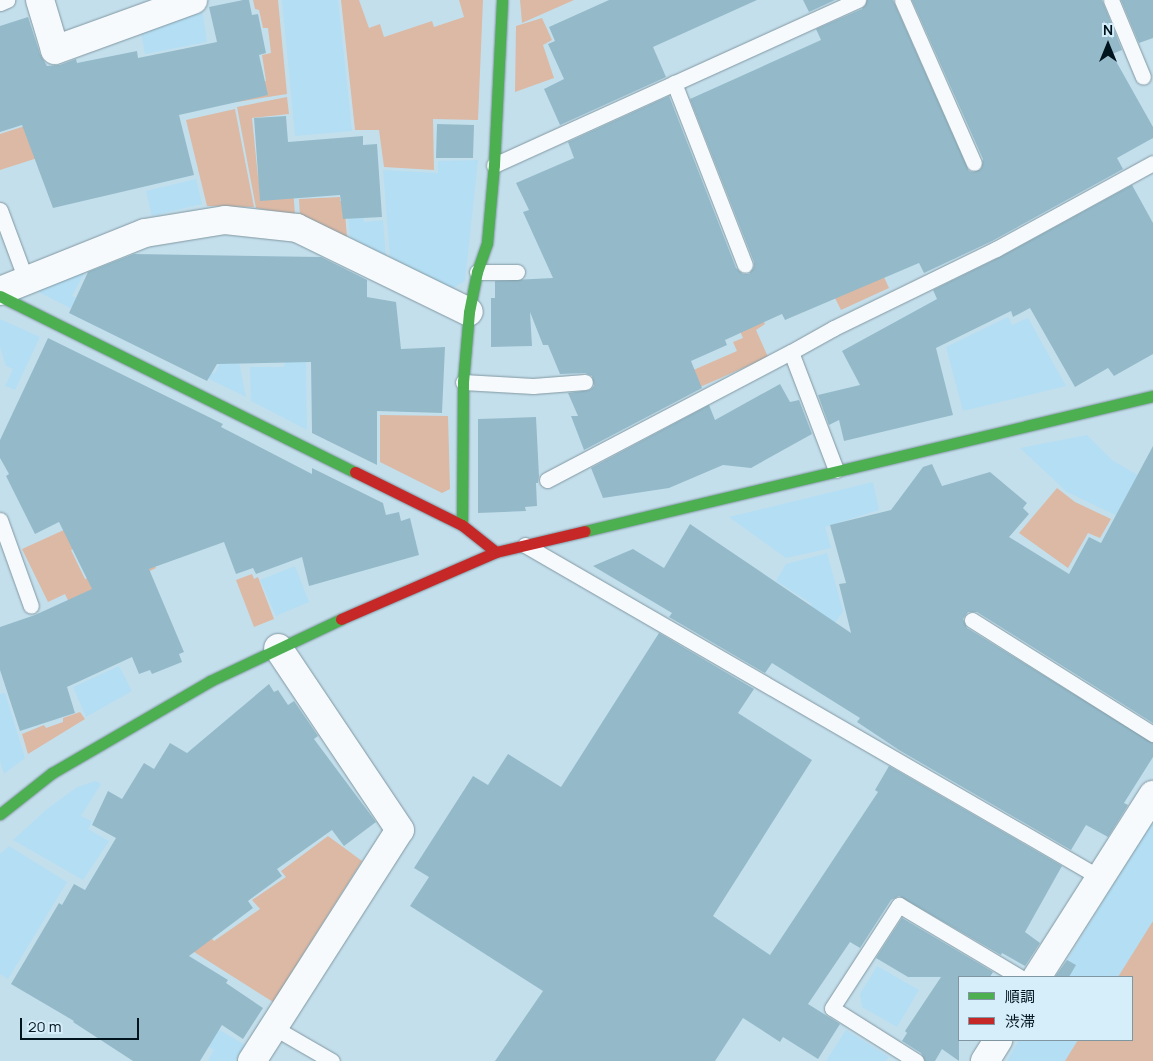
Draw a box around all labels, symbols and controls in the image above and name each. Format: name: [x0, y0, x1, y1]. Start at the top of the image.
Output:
north arrow: [1083, 20, 1133, 70]
text: N: [1103, 20, 1113, 39]
legend: [958, 976, 1133, 1041]
text: 順調: [1005, 986, 1035, 1007]
scale bar: [22, 1008, 141, 1040]
text: 渋滞: [1005, 1011, 1035, 1032]
text: 20 m: [28, 1016, 61, 1037]

